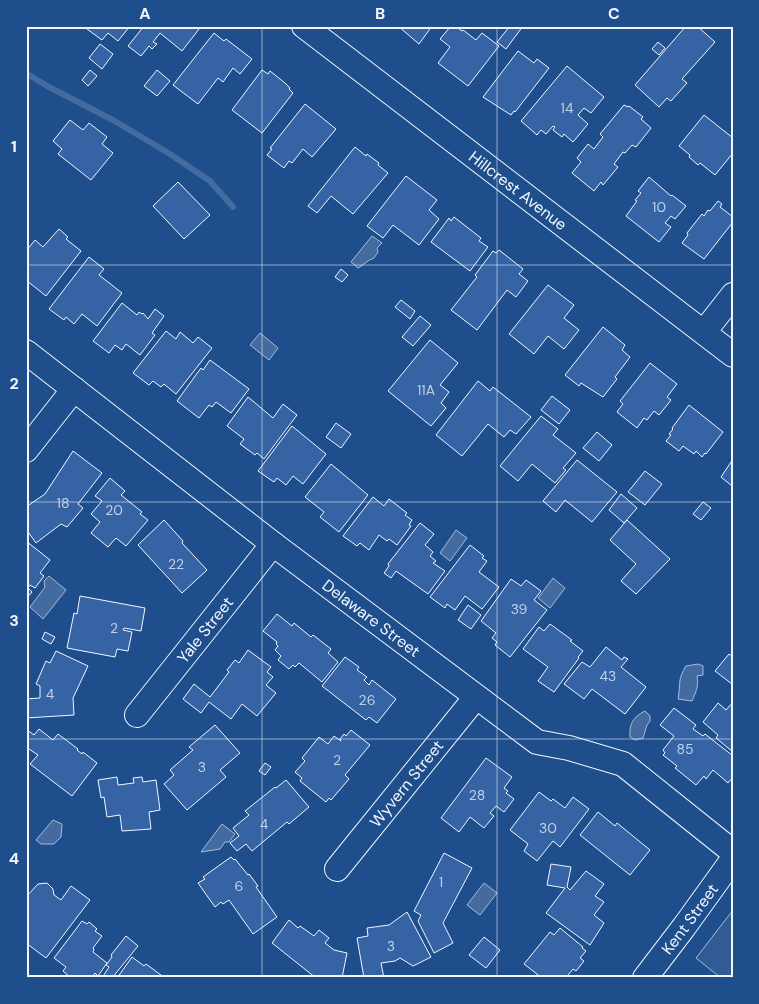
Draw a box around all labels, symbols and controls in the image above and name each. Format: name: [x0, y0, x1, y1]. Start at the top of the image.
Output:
text: A: [139, 3, 151, 24]
text: B: [375, 3, 385, 24]
text: C: [608, 3, 620, 24]
house number: 14: [561, 99, 574, 117]
text: 1: [11, 136, 17, 157]
street label: Hillcrest Avenue: [465, 146, 572, 235]
house number: 10: [652, 198, 666, 216]
text: 2: [9, 373, 19, 394]
house number: 11A: [417, 381, 435, 399]
house number: 18: [57, 494, 69, 512]
house number: 20: [105, 501, 123, 519]
house number: 22: [168, 555, 184, 573]
street label: Delaware Street: [318, 574, 425, 661]
street label: Yale Street: [172, 592, 238, 667]
house number: 39: [511, 600, 528, 618]
text: 3: [9, 610, 19, 631]
house number: 2: [110, 619, 118, 637]
house number: 43: [600, 667, 616, 685]
house number: 4: [46, 685, 55, 703]
house number: 26: [359, 691, 375, 709]
street label: Wyvern Street: [365, 736, 448, 831]
house number: 85: [676, 740, 694, 758]
house number: 2: [333, 751, 341, 769]
house number: 3: [198, 758, 206, 776]
house number: 28: [469, 786, 485, 804]
house number: 4: [260, 815, 269, 833]
house number: 30: [539, 819, 557, 837]
text: 4: [9, 848, 19, 869]
house number: 1: [439, 873, 443, 891]
house number: 6: [235, 877, 243, 895]
street label: Kent Street: [656, 879, 723, 959]
house number: 3: [387, 937, 395, 955]

